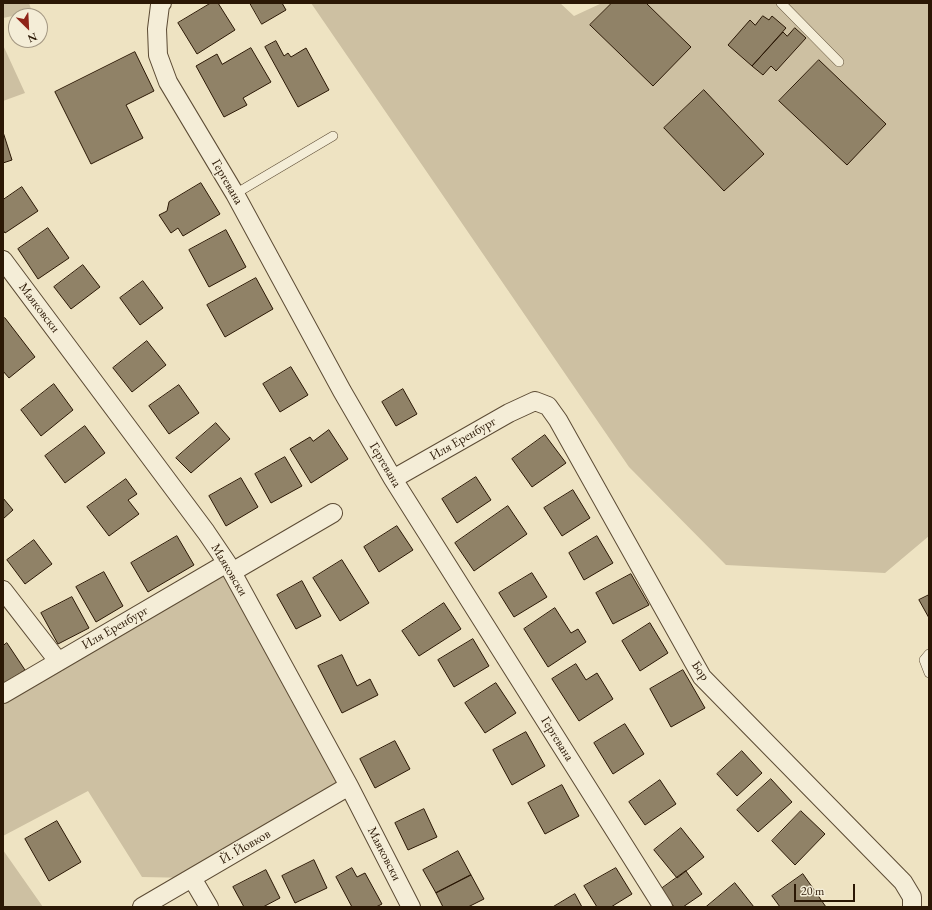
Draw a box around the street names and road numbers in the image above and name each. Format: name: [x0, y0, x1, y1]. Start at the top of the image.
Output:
street label: Гергевана: [208, 157, 246, 207]
street label: Маяковски: [15, 280, 63, 336]
street label: Иля Еренбург: [427, 414, 499, 464]
street label: Гергевана: [366, 440, 404, 490]
street label: Маяковски: [207, 541, 251, 599]
street label: Иля Еренбург: [79, 603, 151, 653]
street label: Бор: [688, 658, 712, 684]
street label: Гергевана: [537, 714, 577, 764]
street label: Маяковски: [364, 824, 404, 884]
street label: Й. Йовков: [217, 826, 273, 868]

